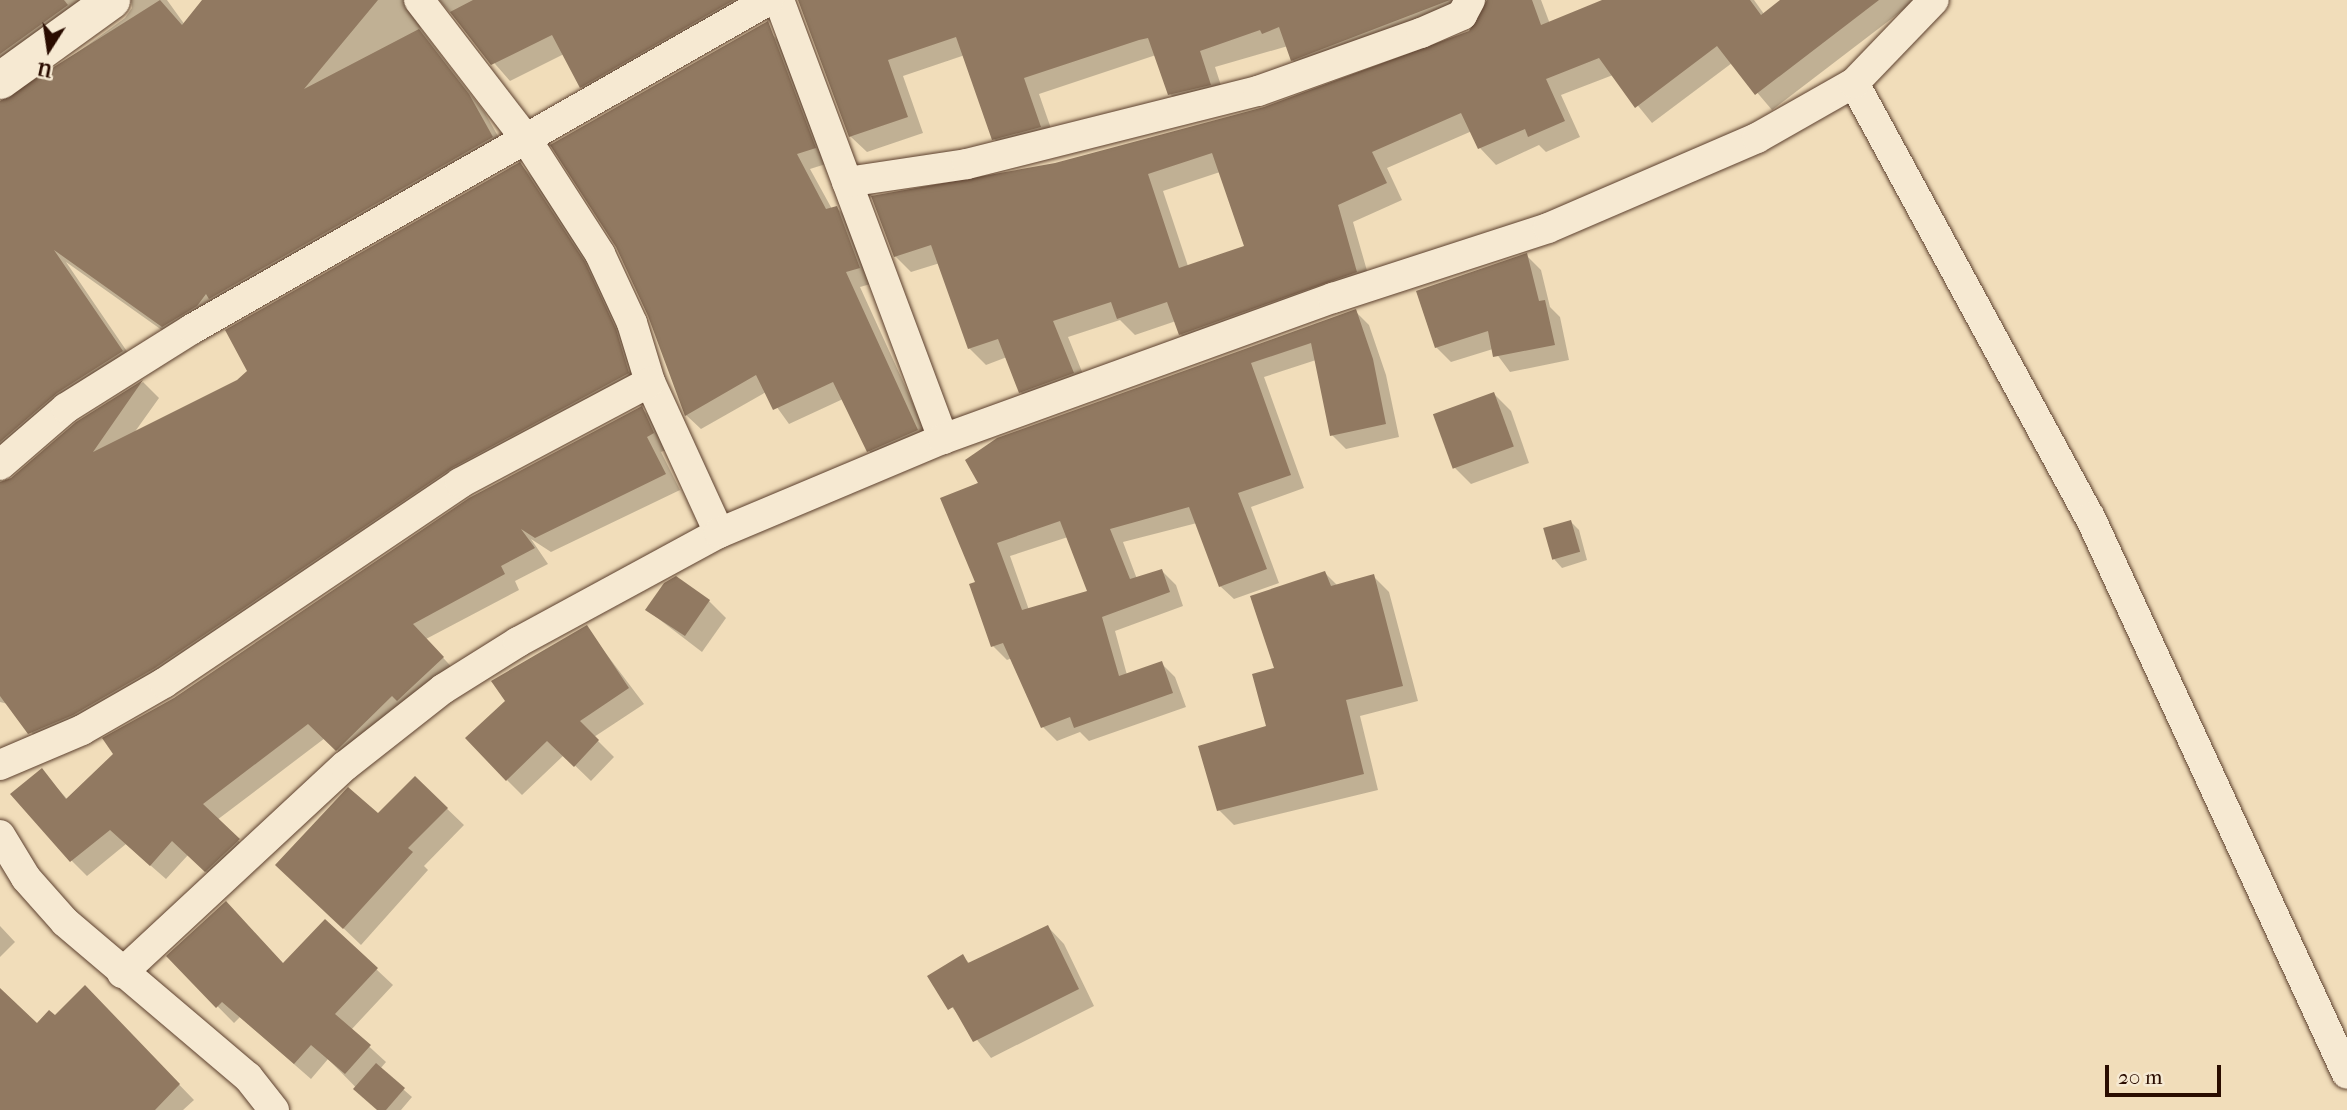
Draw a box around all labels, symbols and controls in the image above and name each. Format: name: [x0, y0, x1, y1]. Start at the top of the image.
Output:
north arrow: [14, 14, 84, 84]
text: U: [35, 57, 54, 82]
scale bar: [2109, 1050, 2224, 1094]
text: 20 m: [2118, 1065, 2162, 1089]

